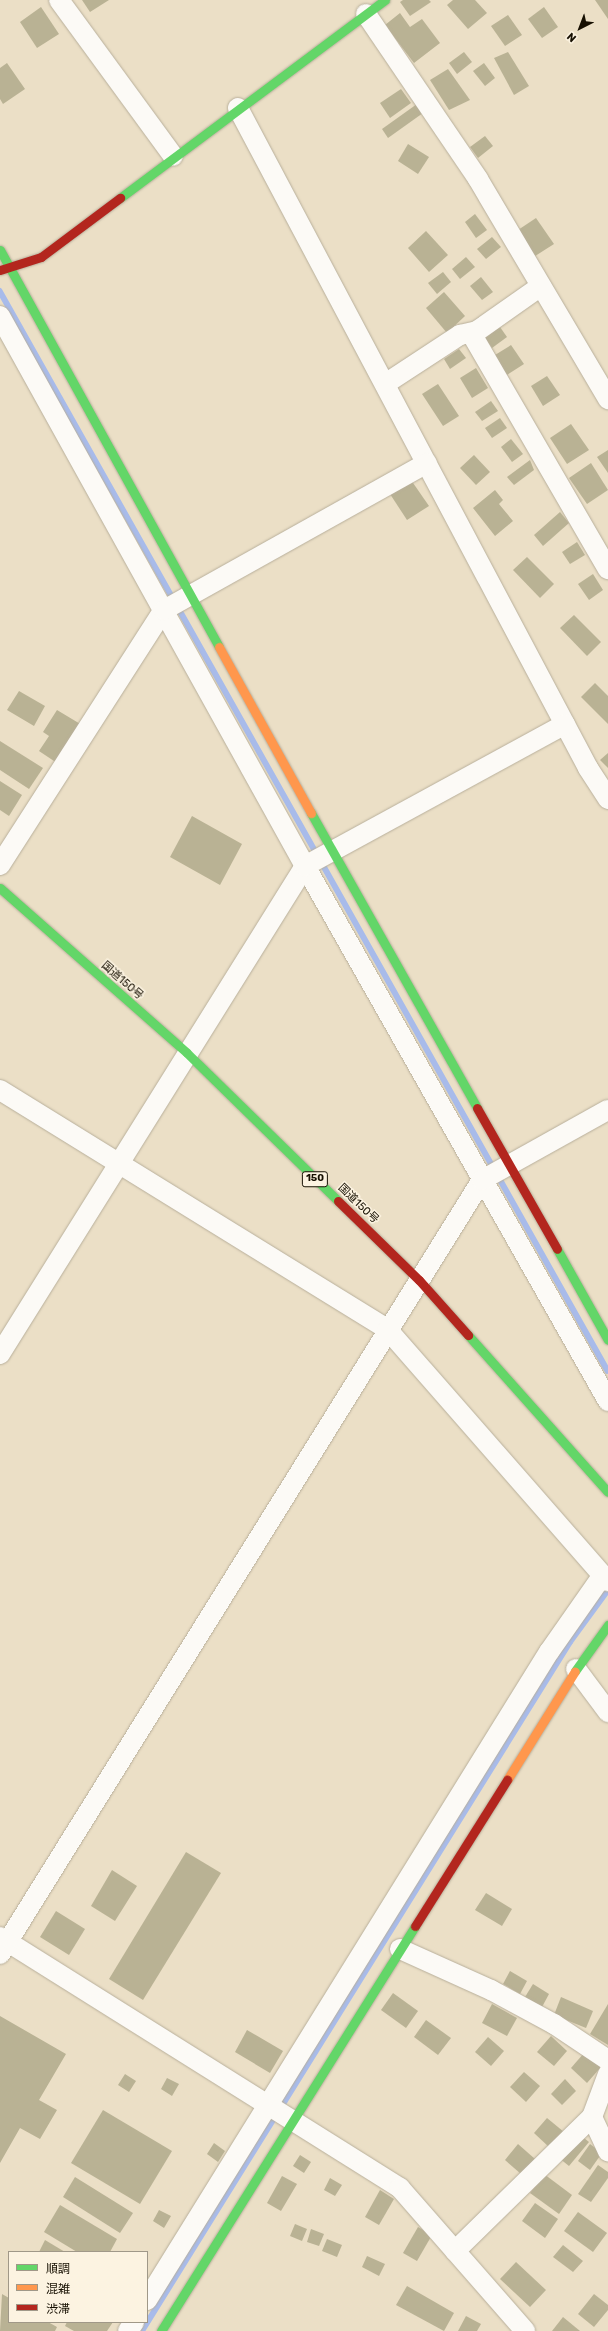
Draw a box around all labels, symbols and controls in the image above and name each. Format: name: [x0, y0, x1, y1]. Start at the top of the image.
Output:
north arrow: [560, 8, 600, 48]
text: N: [564, 30, 579, 45]
street label: 国道150号: [98, 959, 146, 1003]
road number: 150: [301, 1171, 329, 1187]
street label: 国道150号: [335, 1181, 381, 1227]
legend: [8, 2251, 148, 2323]
text: 順調: [46, 2262, 70, 2276]
text: 混雑: [46, 2282, 70, 2296]
text: 渋滞: [46, 2302, 70, 2316]

